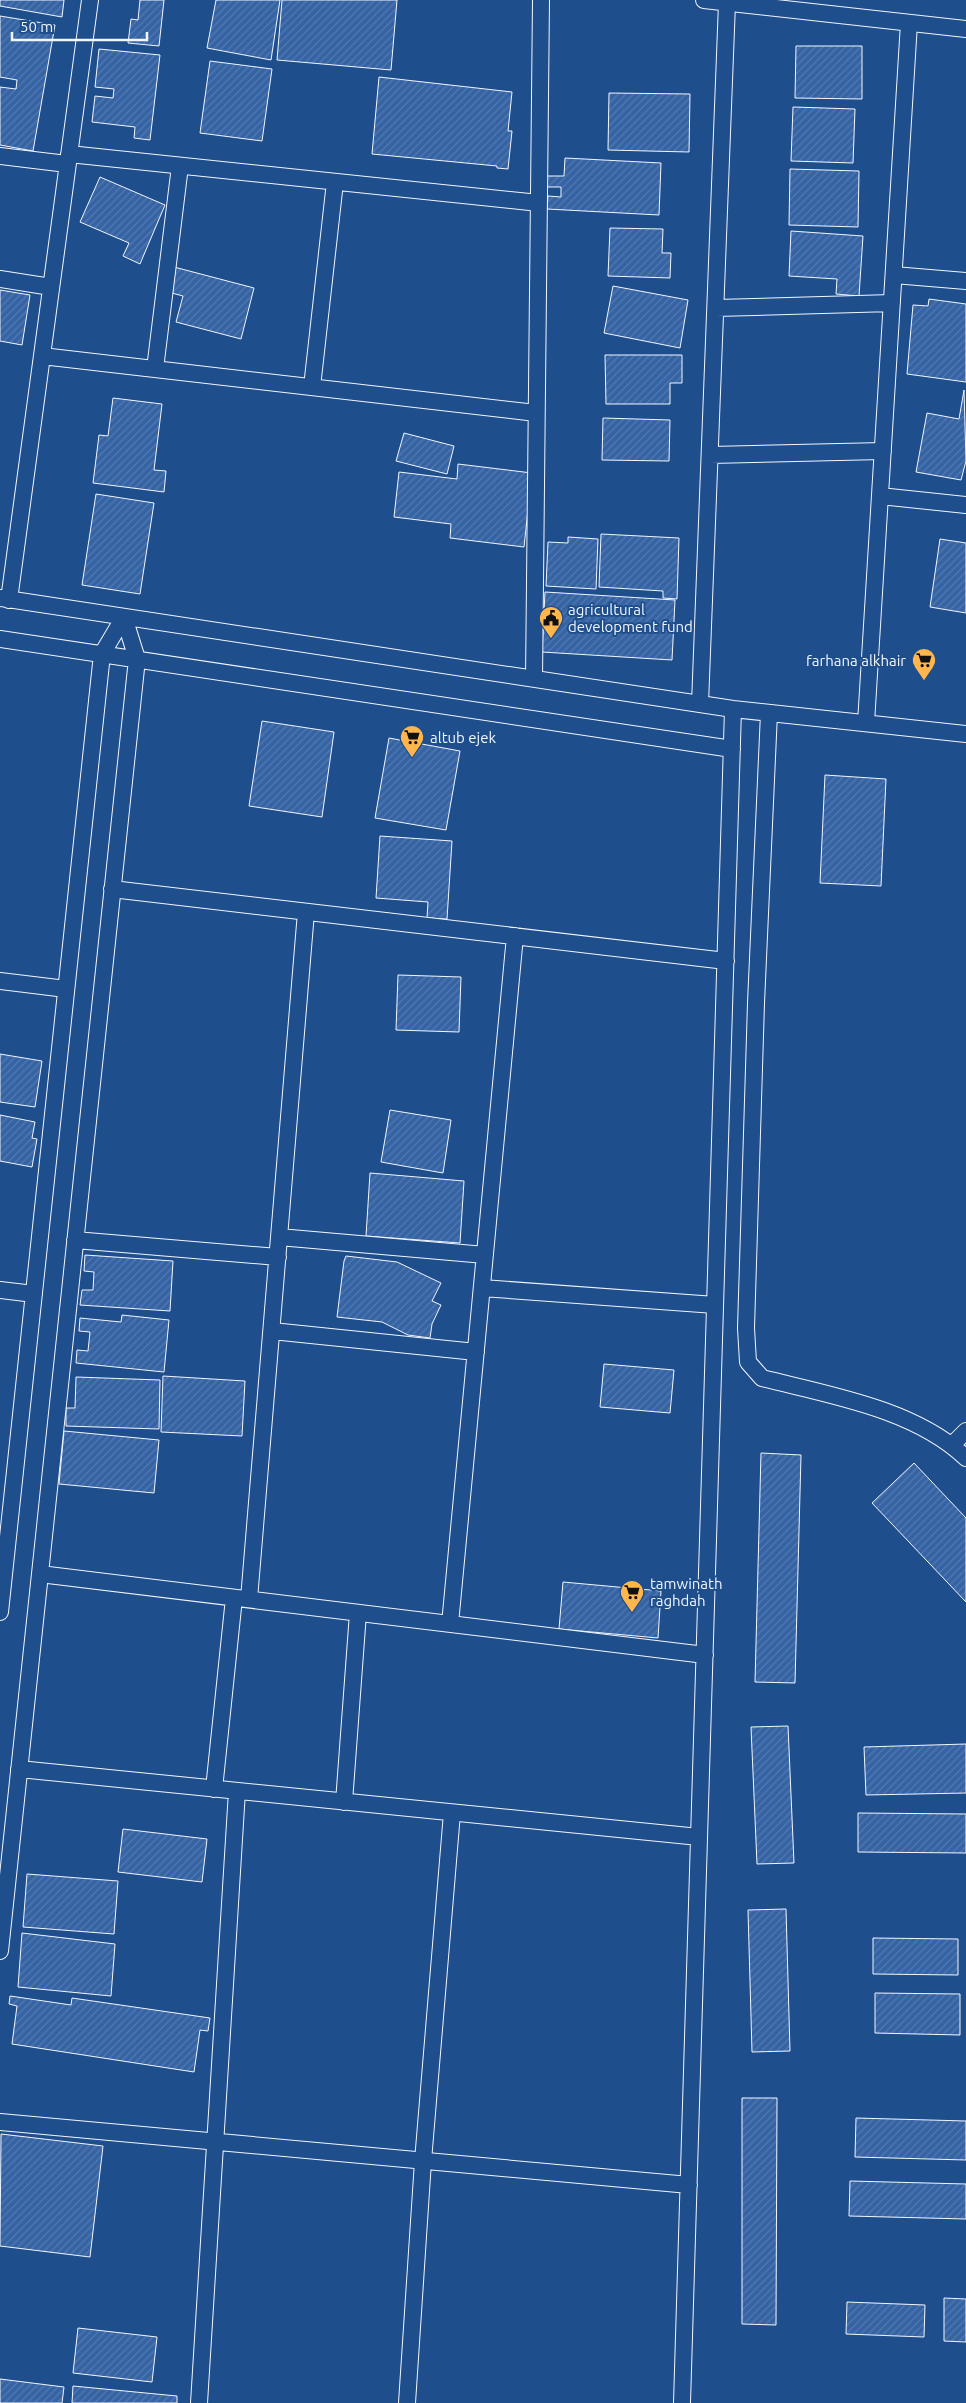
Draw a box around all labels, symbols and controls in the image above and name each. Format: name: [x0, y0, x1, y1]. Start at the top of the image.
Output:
scale bar: [12, 10, 148, 42]
text: 50 m: [20, 18, 53, 35]
place label: agricultural development fund: [568, 601, 693, 635]
public building icon: agricultural development fund: [538, 605, 564, 639]
supermarket icon: farhana alkhair: [911, 647, 937, 681]
place label: farhana alkhair: [806, 652, 906, 669]
supermarket icon: altub ejek: [399, 724, 425, 758]
place label: altub ejek: [430, 729, 497, 746]
place label: tamwinath raghdah: [650, 1575, 723, 1609]
supermarket icon: tamwinath raghdah: [619, 1579, 645, 1613]

